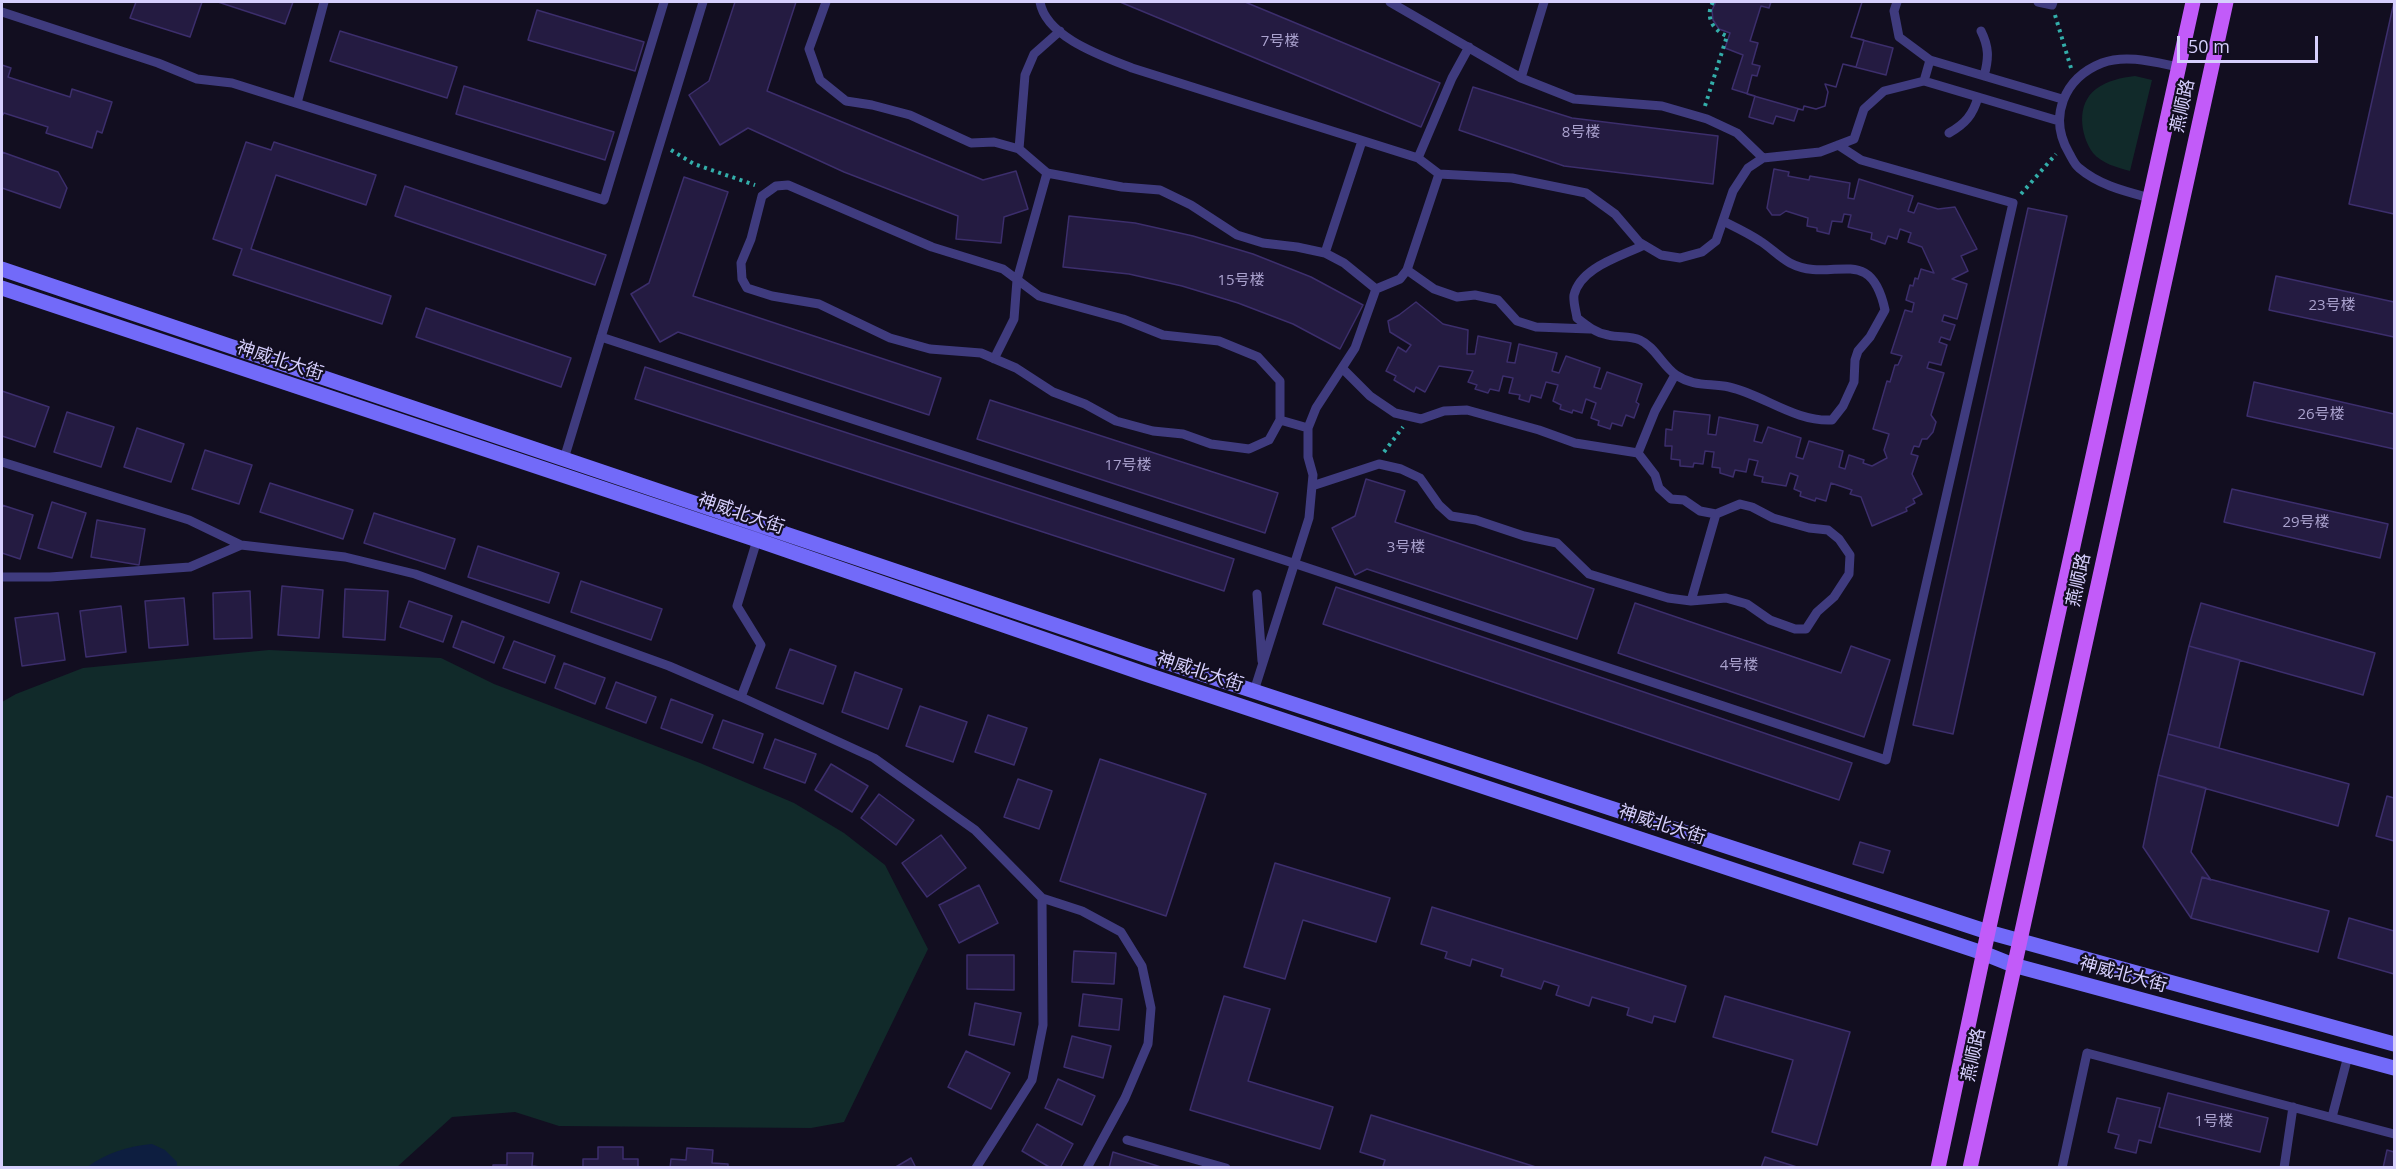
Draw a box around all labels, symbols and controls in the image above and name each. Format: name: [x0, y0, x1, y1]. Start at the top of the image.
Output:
scale bar: [2180, 24, 2321, 62]
house number: 7号楼: [1261, 33, 1299, 51]
text: 50 m: [2188, 34, 2230, 58]
street label: 燕顺路: [2167, 77, 2199, 135]
house number: 8号楼: [1562, 124, 1600, 142]
house number: 15号楼: [1217, 272, 1265, 290]
house number: 23号楼: [2308, 297, 2356, 315]
street label: 神威北大街: [234, 337, 326, 385]
house number: 26号楼: [2297, 406, 2345, 424]
house number: 17号楼: [1104, 457, 1152, 475]
street label: 神威北大街: [695, 489, 787, 539]
house number: 29号楼: [2282, 514, 2330, 532]
house number: 3号楼: [1387, 539, 1425, 557]
street label: 燕顺路: [2063, 551, 2095, 609]
street label: 神威北大街: [1154, 648, 1246, 696]
house number: 4号楼: [1720, 657, 1758, 675]
street label: 神威北大街: [1616, 801, 1708, 849]
street label: 神威北大街: [2077, 953, 2169, 997]
street label: 燕顺路: [1958, 1026, 1990, 1084]
house number: 1号楼: [2195, 1113, 2233, 1131]

